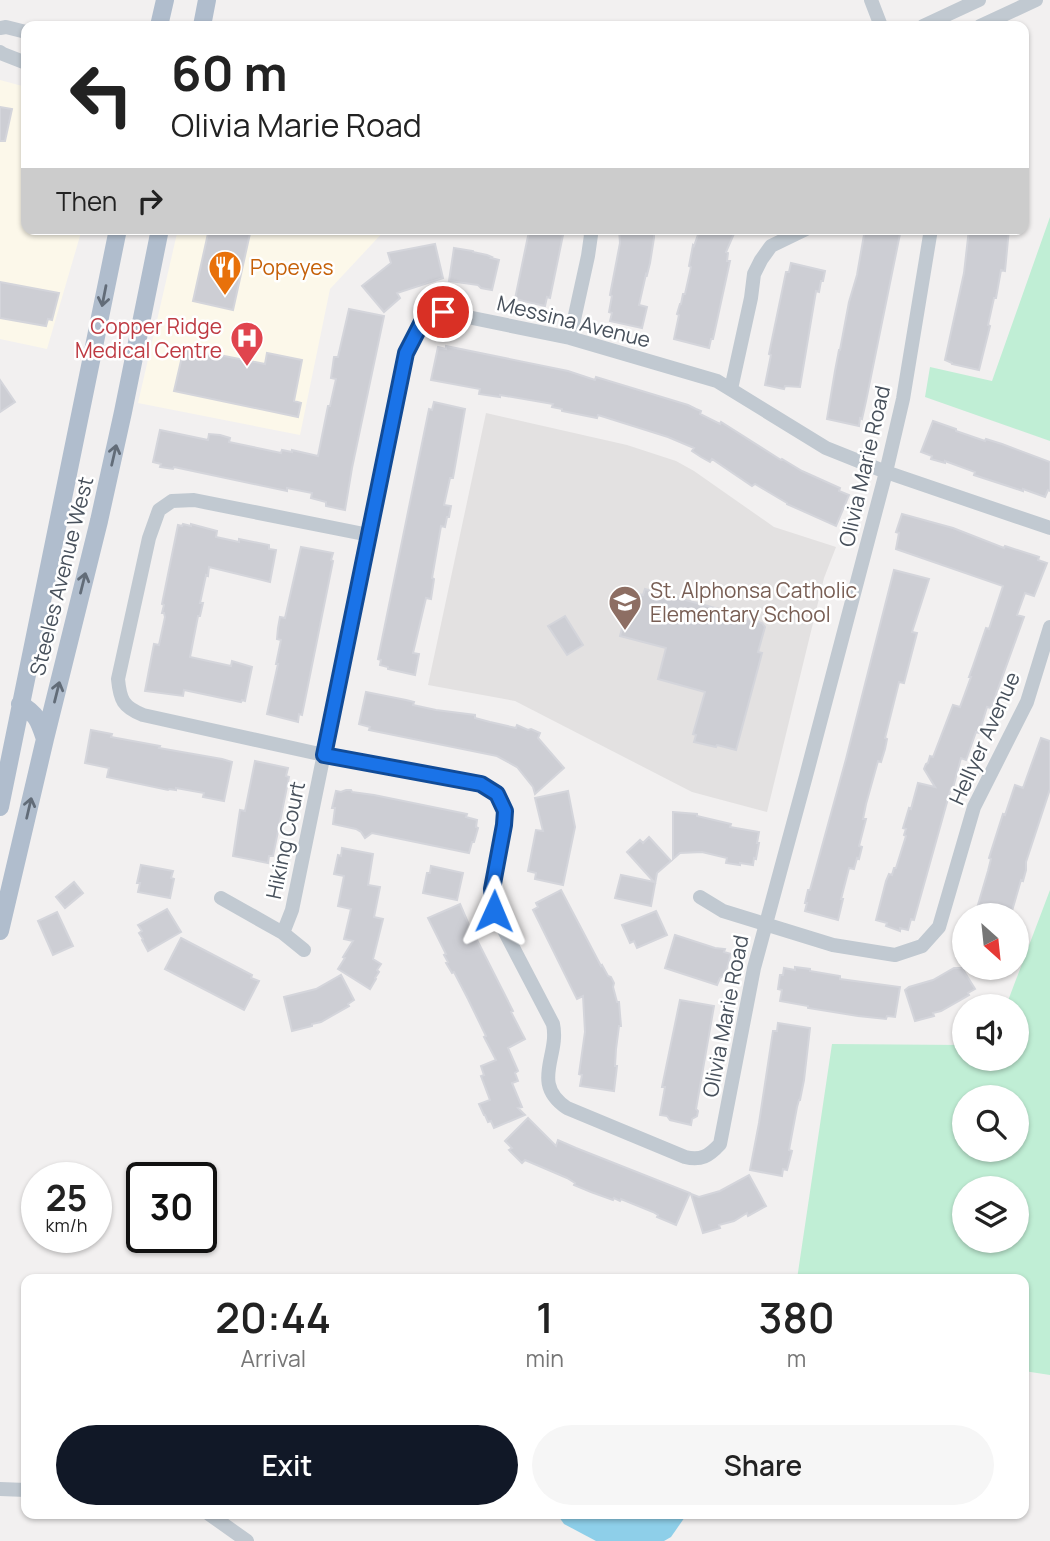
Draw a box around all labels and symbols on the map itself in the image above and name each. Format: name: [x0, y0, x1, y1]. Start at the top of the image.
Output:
restaurant icon: Popeyes: [206, 248, 244, 297]
place label: Popeyes: [250, 253, 334, 281]
pin: [413, 282, 473, 342]
one-way arrow: [97, 284, 111, 307]
street label: Messina Avenue: [494, 288, 654, 354]
place label: Copper Ridge Medical Centre: [75, 312, 222, 364]
hospital icon: Copper Ridge Medical Centre: [228, 319, 266, 368]
street label: Olivia Marie Road: [832, 383, 896, 549]
one-way arrow: [107, 444, 121, 467]
street label: Steeles Avenue West: [23, 474, 99, 678]
one-way arrow: [77, 572, 90, 595]
place label: St. Alphonsa Catholic Elementary School: [650, 576, 857, 628]
school or university icon: St. Alphonsa Catholic Elementary School: [606, 583, 644, 632]
street label: Hellyer Avenue: [942, 667, 1026, 809]
one-way arrow: [50, 681, 64, 704]
street label: Hiking Court: [259, 779, 311, 901]
one-way arrow: [23, 797, 36, 820]
position arrow: [457, 874, 531, 948]
north arrow: [952, 903, 1029, 980]
street label: Olivia Marie Road: [696, 933, 754, 1099]
speed limit sign: 30: [126, 1162, 217, 1253]

